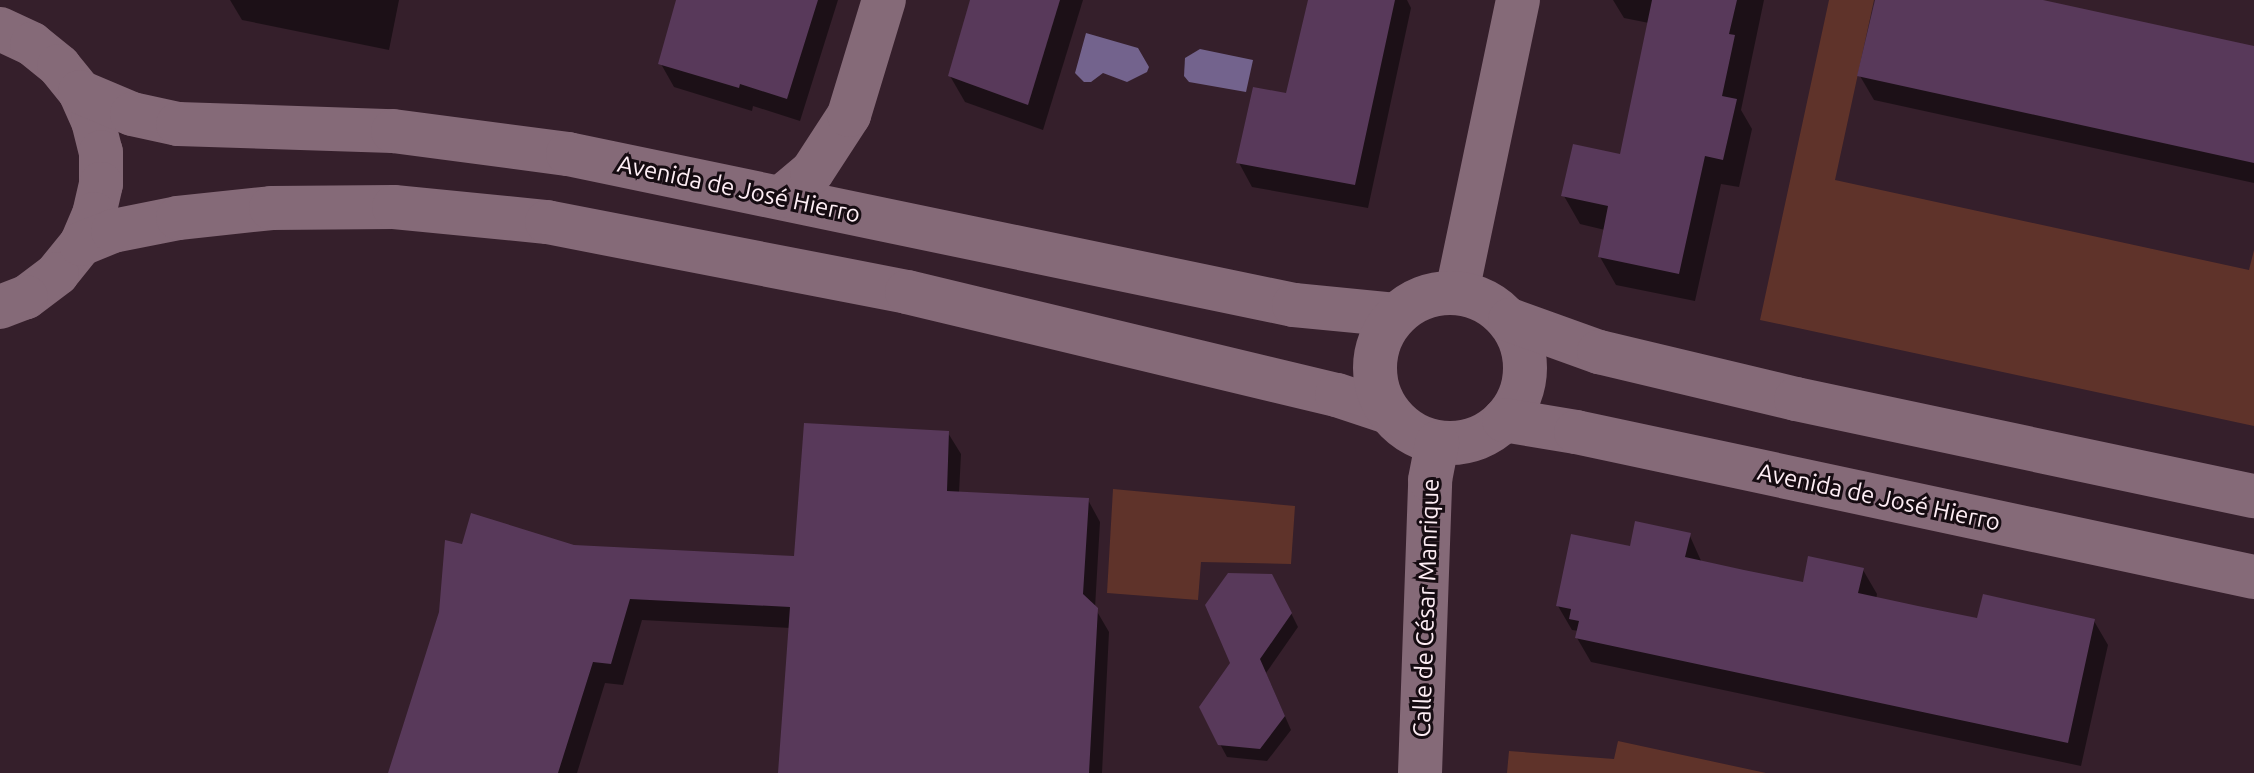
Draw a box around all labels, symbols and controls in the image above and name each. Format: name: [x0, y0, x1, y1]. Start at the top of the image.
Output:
street label: Avenida de José Hierro: [615, 149, 863, 229]
street label: Avenida de José Hierro: [1755, 457, 2003, 537]
street label: Calle de César Manrique: [1407, 478, 1445, 738]

